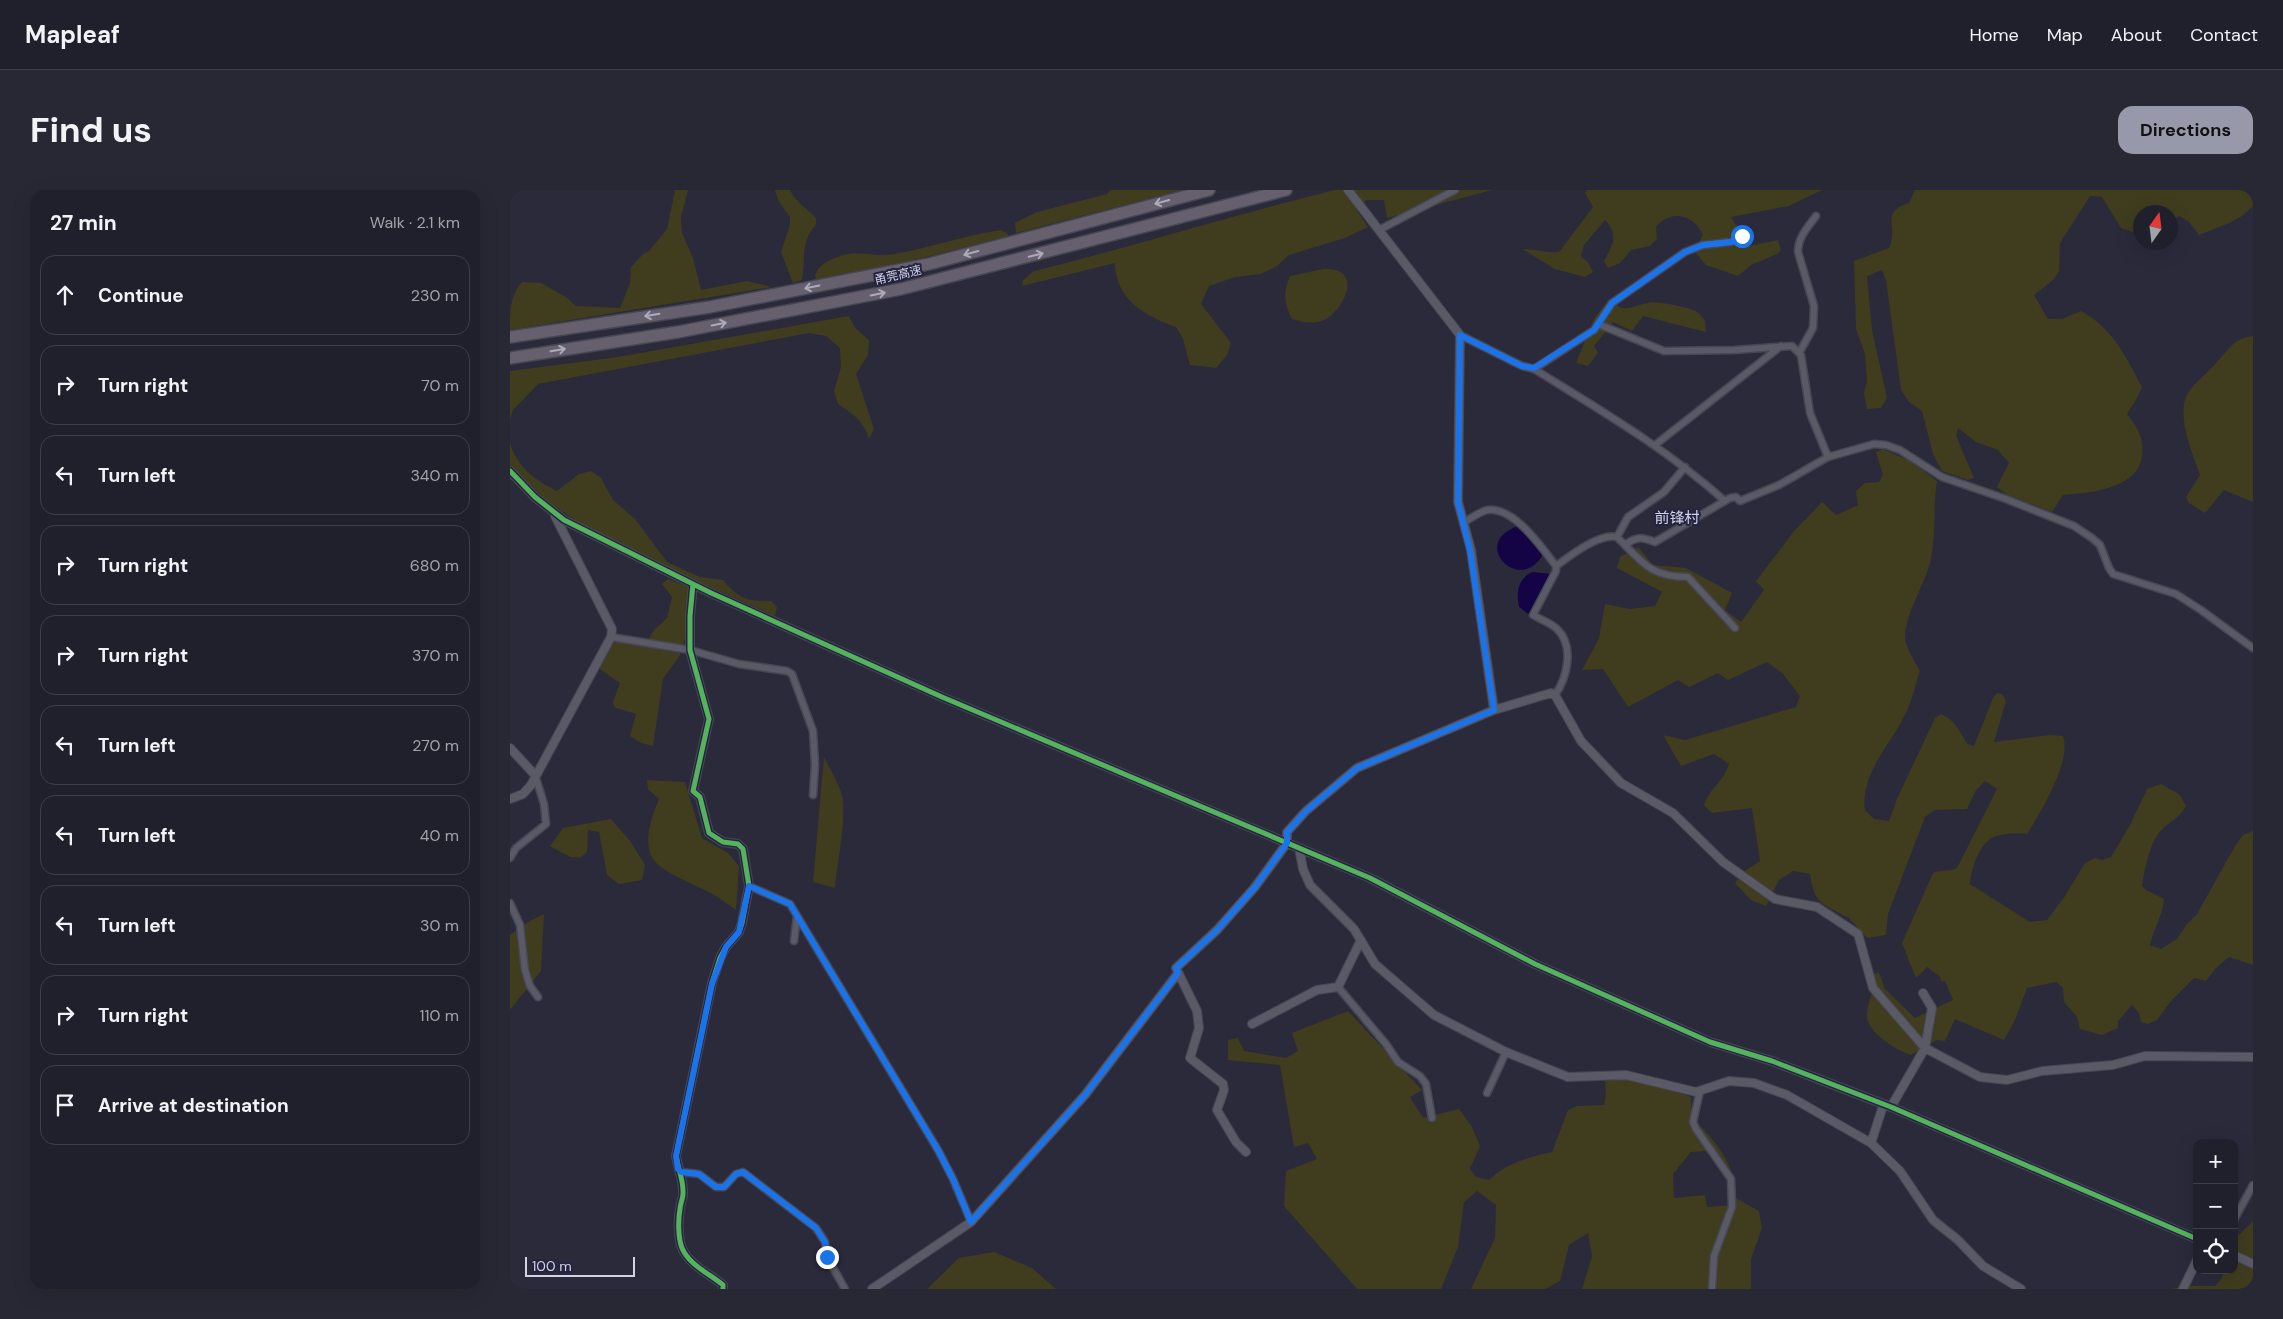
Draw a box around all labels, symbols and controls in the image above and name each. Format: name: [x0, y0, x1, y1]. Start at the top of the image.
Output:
text: Mapleaf: [25, 19, 120, 50]
text: Home: [1969, 23, 2019, 47]
text: Map: [2047, 23, 2083, 47]
text: About: [2111, 23, 2162, 47]
text: Contact: [2190, 23, 2258, 47]
button: Directions: [2118, 106, 2253, 154]
text: Find us: [30, 107, 152, 153]
one-way arrow: [1154, 198, 1170, 208]
north arrow: [2133, 205, 2178, 250]
text: 27 min: [50, 209, 117, 237]
text: Walk · 2.1 km: [370, 212, 460, 233]
route start: [1731, 225, 1754, 248]
one-way arrow: [963, 249, 979, 258]
one-way arrow: [1028, 250, 1044, 259]
street label: 甬莞高速: [873, 262, 923, 288]
icon: ahead: [51, 281, 79, 309]
one-way arrow: [804, 282, 820, 292]
text: Continue: [98, 283, 184, 308]
text: 230 m: [411, 285, 459, 306]
one-way arrow: [870, 288, 886, 298]
one-way arrow: [644, 311, 660, 321]
one-way arrow: [710, 319, 726, 329]
one-way arrow: [550, 345, 566, 355]
icon: right: [51, 371, 79, 399]
text: Turn right: [98, 373, 188, 398]
text: 70 m: [421, 375, 459, 396]
icon: left: [51, 461, 79, 489]
text: Turn left: [98, 463, 176, 488]
text: 340 m: [410, 465, 459, 486]
district label: 前锋村: [1654, 508, 1700, 528]
icon: right: [51, 551, 79, 579]
text: Turn right: [98, 553, 188, 578]
text: 680 m: [410, 555, 459, 576]
icon: right: [51, 641, 79, 669]
text: Turn right: [98, 643, 188, 668]
text: 370 m: [412, 645, 459, 666]
icon: left: [51, 731, 79, 759]
text: Turn left: [98, 733, 176, 758]
text: 270 m: [412, 735, 459, 756]
icon: left: [51, 821, 79, 849]
text: Turn left: [98, 823, 176, 848]
text: 40 m: [420, 825, 459, 846]
icon: left: [51, 911, 79, 939]
text: Turn left: [98, 913, 176, 938]
text: 30 m: [420, 915, 459, 936]
icon: right: [51, 1001, 79, 1029]
text: Turn right: [98, 1003, 188, 1028]
text: 110 m: [420, 1005, 459, 1026]
icon: arrive: [51, 1091, 79, 1119]
text: Arrive at destination: [98, 1093, 289, 1118]
map controls: [2193, 1139, 2238, 1274]
button: +: [2193, 1139, 2238, 1184]
button: −: [2193, 1184, 2238, 1229]
button: locate: [2193, 1229, 2238, 1274]
route end: [816, 1246, 839, 1269]
scale bar: [525, 1254, 635, 1277]
text: 100 m: [532, 1257, 572, 1275]

